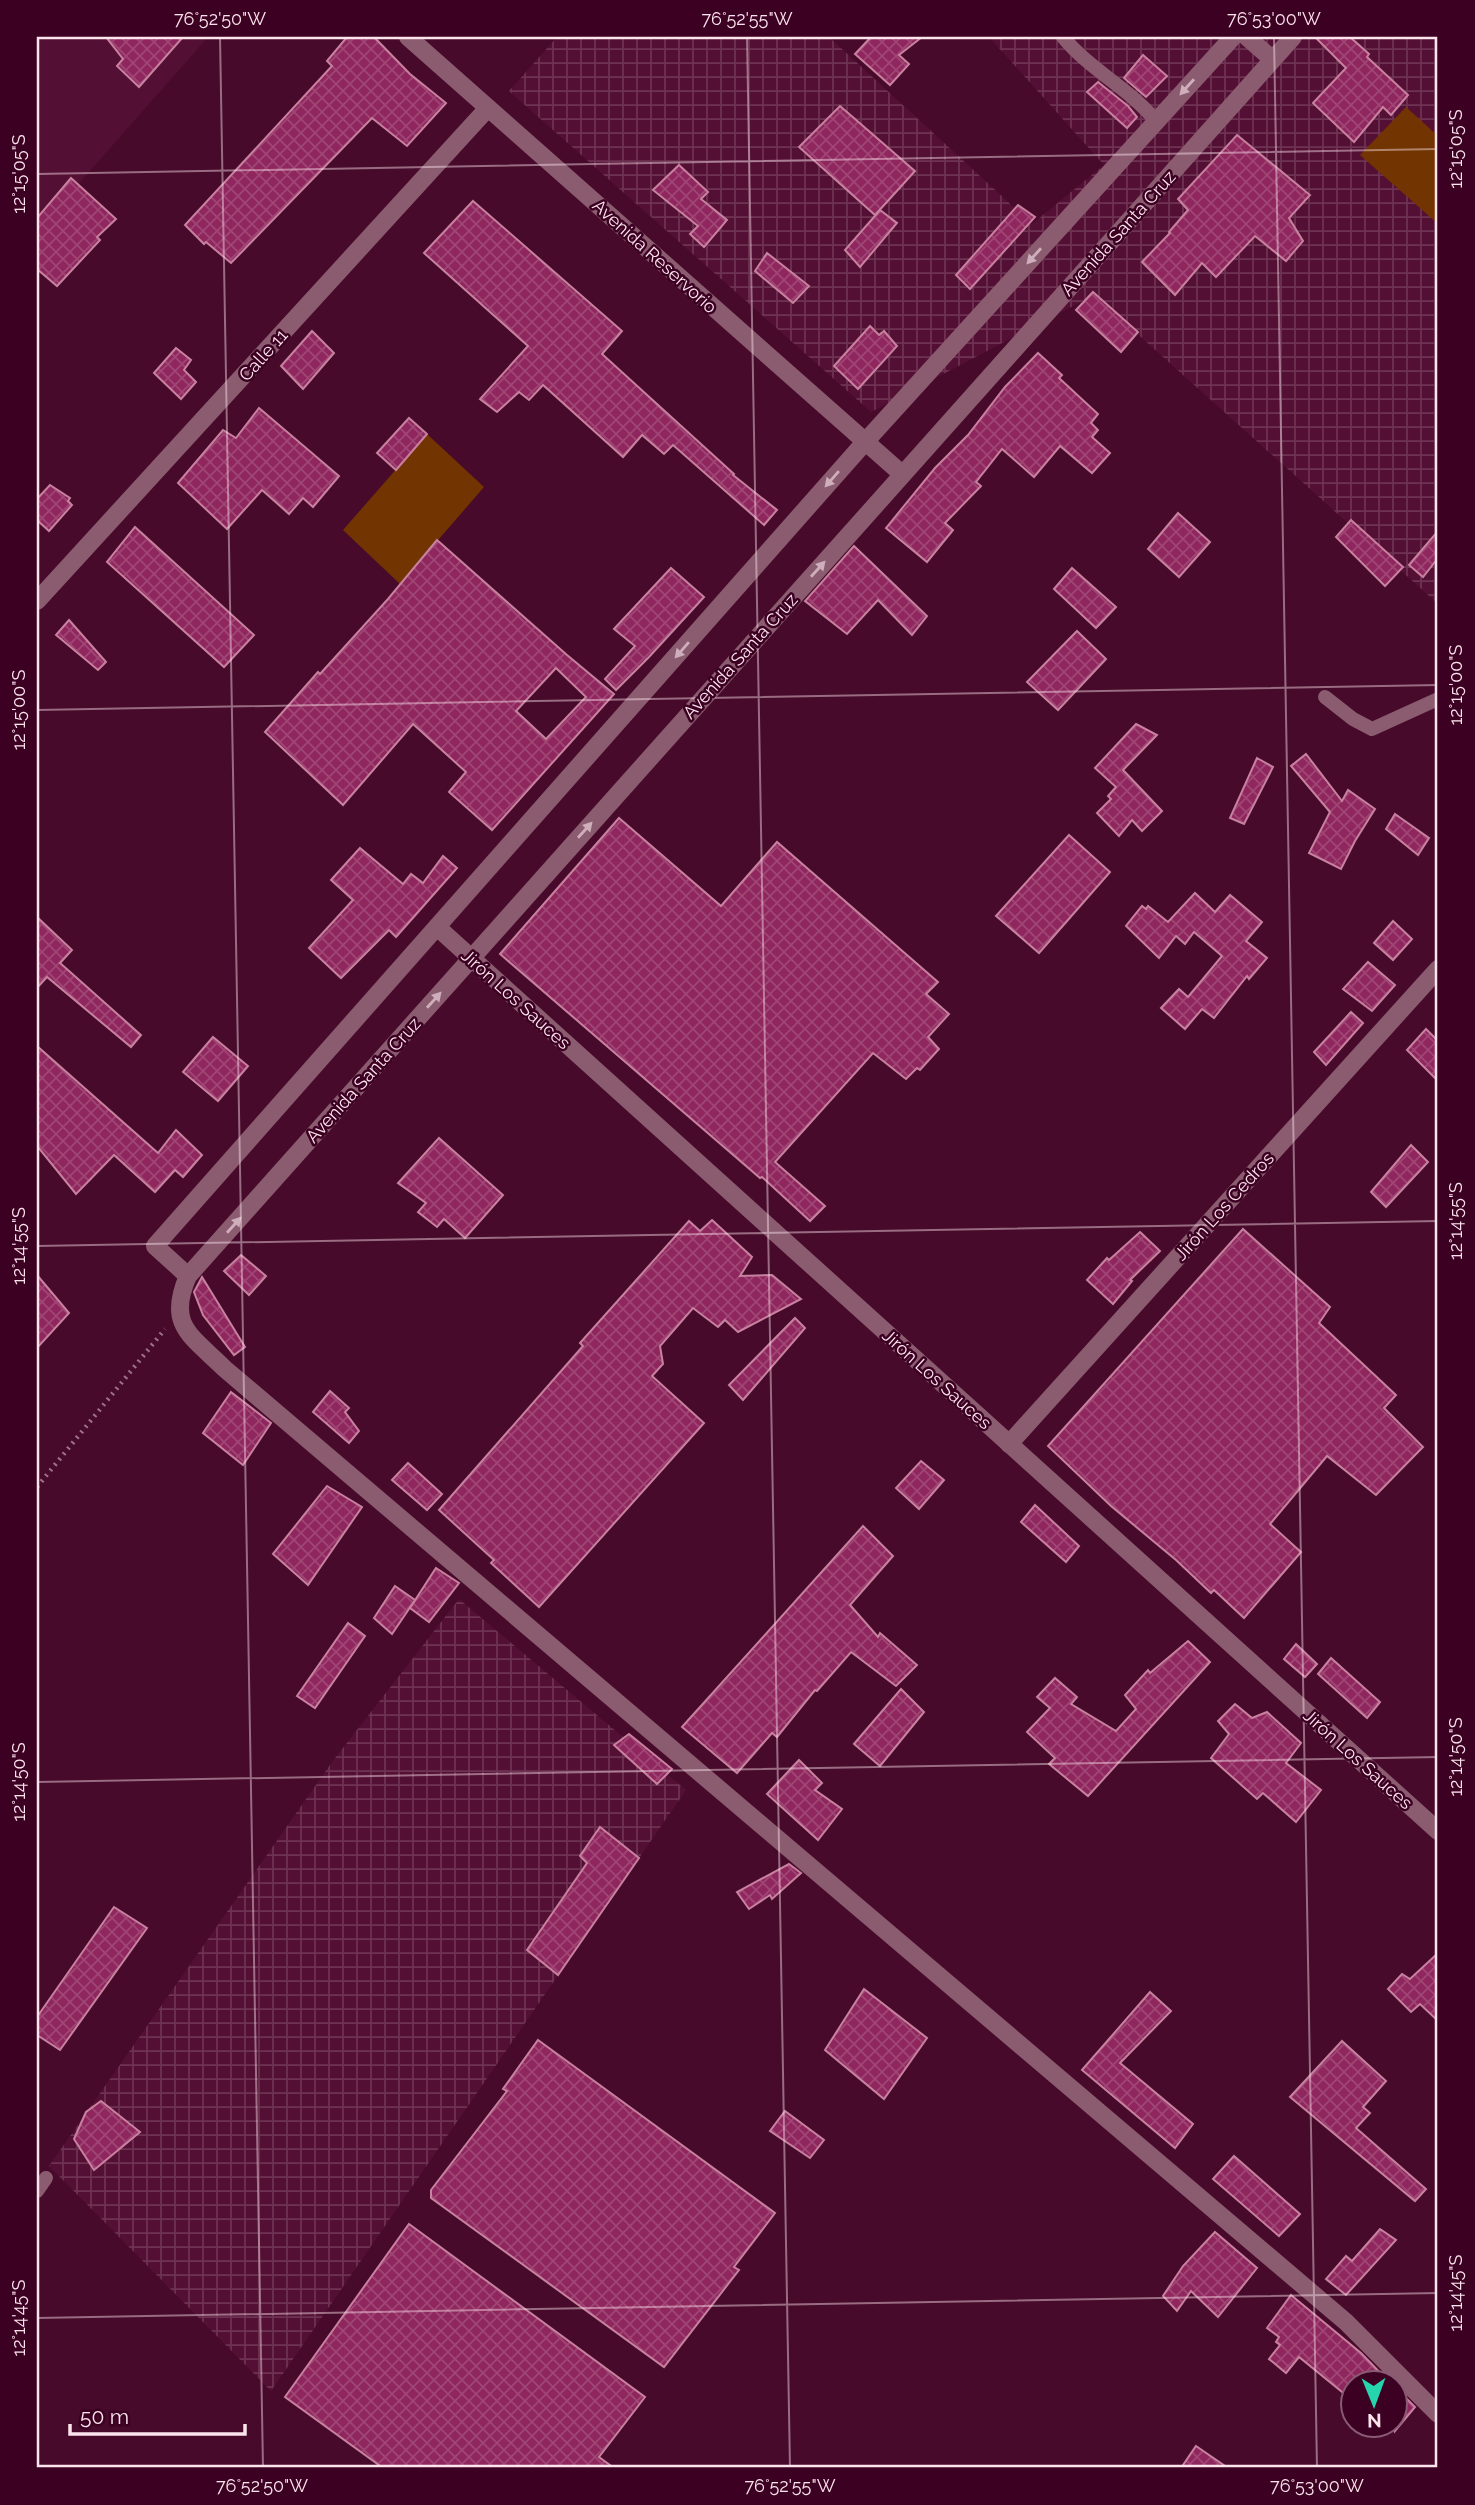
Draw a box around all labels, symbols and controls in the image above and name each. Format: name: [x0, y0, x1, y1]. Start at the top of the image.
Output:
text: 76°52'50"W: [174, 8, 266, 29]
text: 76°52'55"W: [701, 8, 793, 29]
text: 76°53'00"W: [1227, 8, 1321, 29]
one-way arrow: [1179, 78, 1195, 96]
text: 12°15'05"S: [1445, 109, 1466, 189]
text: 12°15'05"S: [8, 134, 29, 214]
street label: Avenida Santa Cruz: [1056, 166, 1180, 300]
street label: Avenida Reservorio: [589, 195, 722, 318]
one-way arrow: [1026, 247, 1042, 265]
street label: Calle 11: [234, 325, 292, 385]
one-way arrow: [824, 470, 840, 488]
one-way arrow: [810, 560, 826, 578]
street label: Avenida Santa Cruz: [678, 589, 802, 723]
one-way arrow: [674, 641, 690, 659]
text: 12°15'00"S: [1445, 645, 1466, 725]
text: 12°15'00"S: [8, 670, 29, 750]
one-way arrow: [577, 821, 593, 839]
street label: Jirón Los Sauces: [457, 945, 575, 1054]
one-way arrow: [426, 991, 442, 1009]
street label: Avenida Santa Cruz: [301, 1013, 425, 1147]
street label: Jirón Los Cedros: [1170, 1147, 1278, 1264]
text: 12°14'55"S: [1445, 1182, 1466, 1260]
text: 12°14'55"S: [8, 1207, 29, 1285]
one-way arrow: [226, 1216, 242, 1234]
street label: Jirón Los Sauces: [878, 1325, 996, 1434]
street label: Jirón Los Sauces: [1299, 1705, 1417, 1814]
text: 12°14'50"S: [1445, 1717, 1466, 1797]
text: 12°14'50"S: [8, 1742, 29, 1822]
text: 12°14'45"S: [1445, 2254, 1466, 2332]
text: 12°14'45"S: [8, 2279, 29, 2357]
north arrow: [1338, 2368, 1408, 2438]
scale bar: [70, 2393, 245, 2437]
text: 50 m: [80, 2404, 129, 2429]
text: N: [1367, 2410, 1382, 2432]
text: 76°52'50"W: [216, 2475, 308, 2496]
text: 76°52'55"W: [744, 2475, 836, 2496]
text: 76°53'00"W: [1270, 2475, 1364, 2496]

